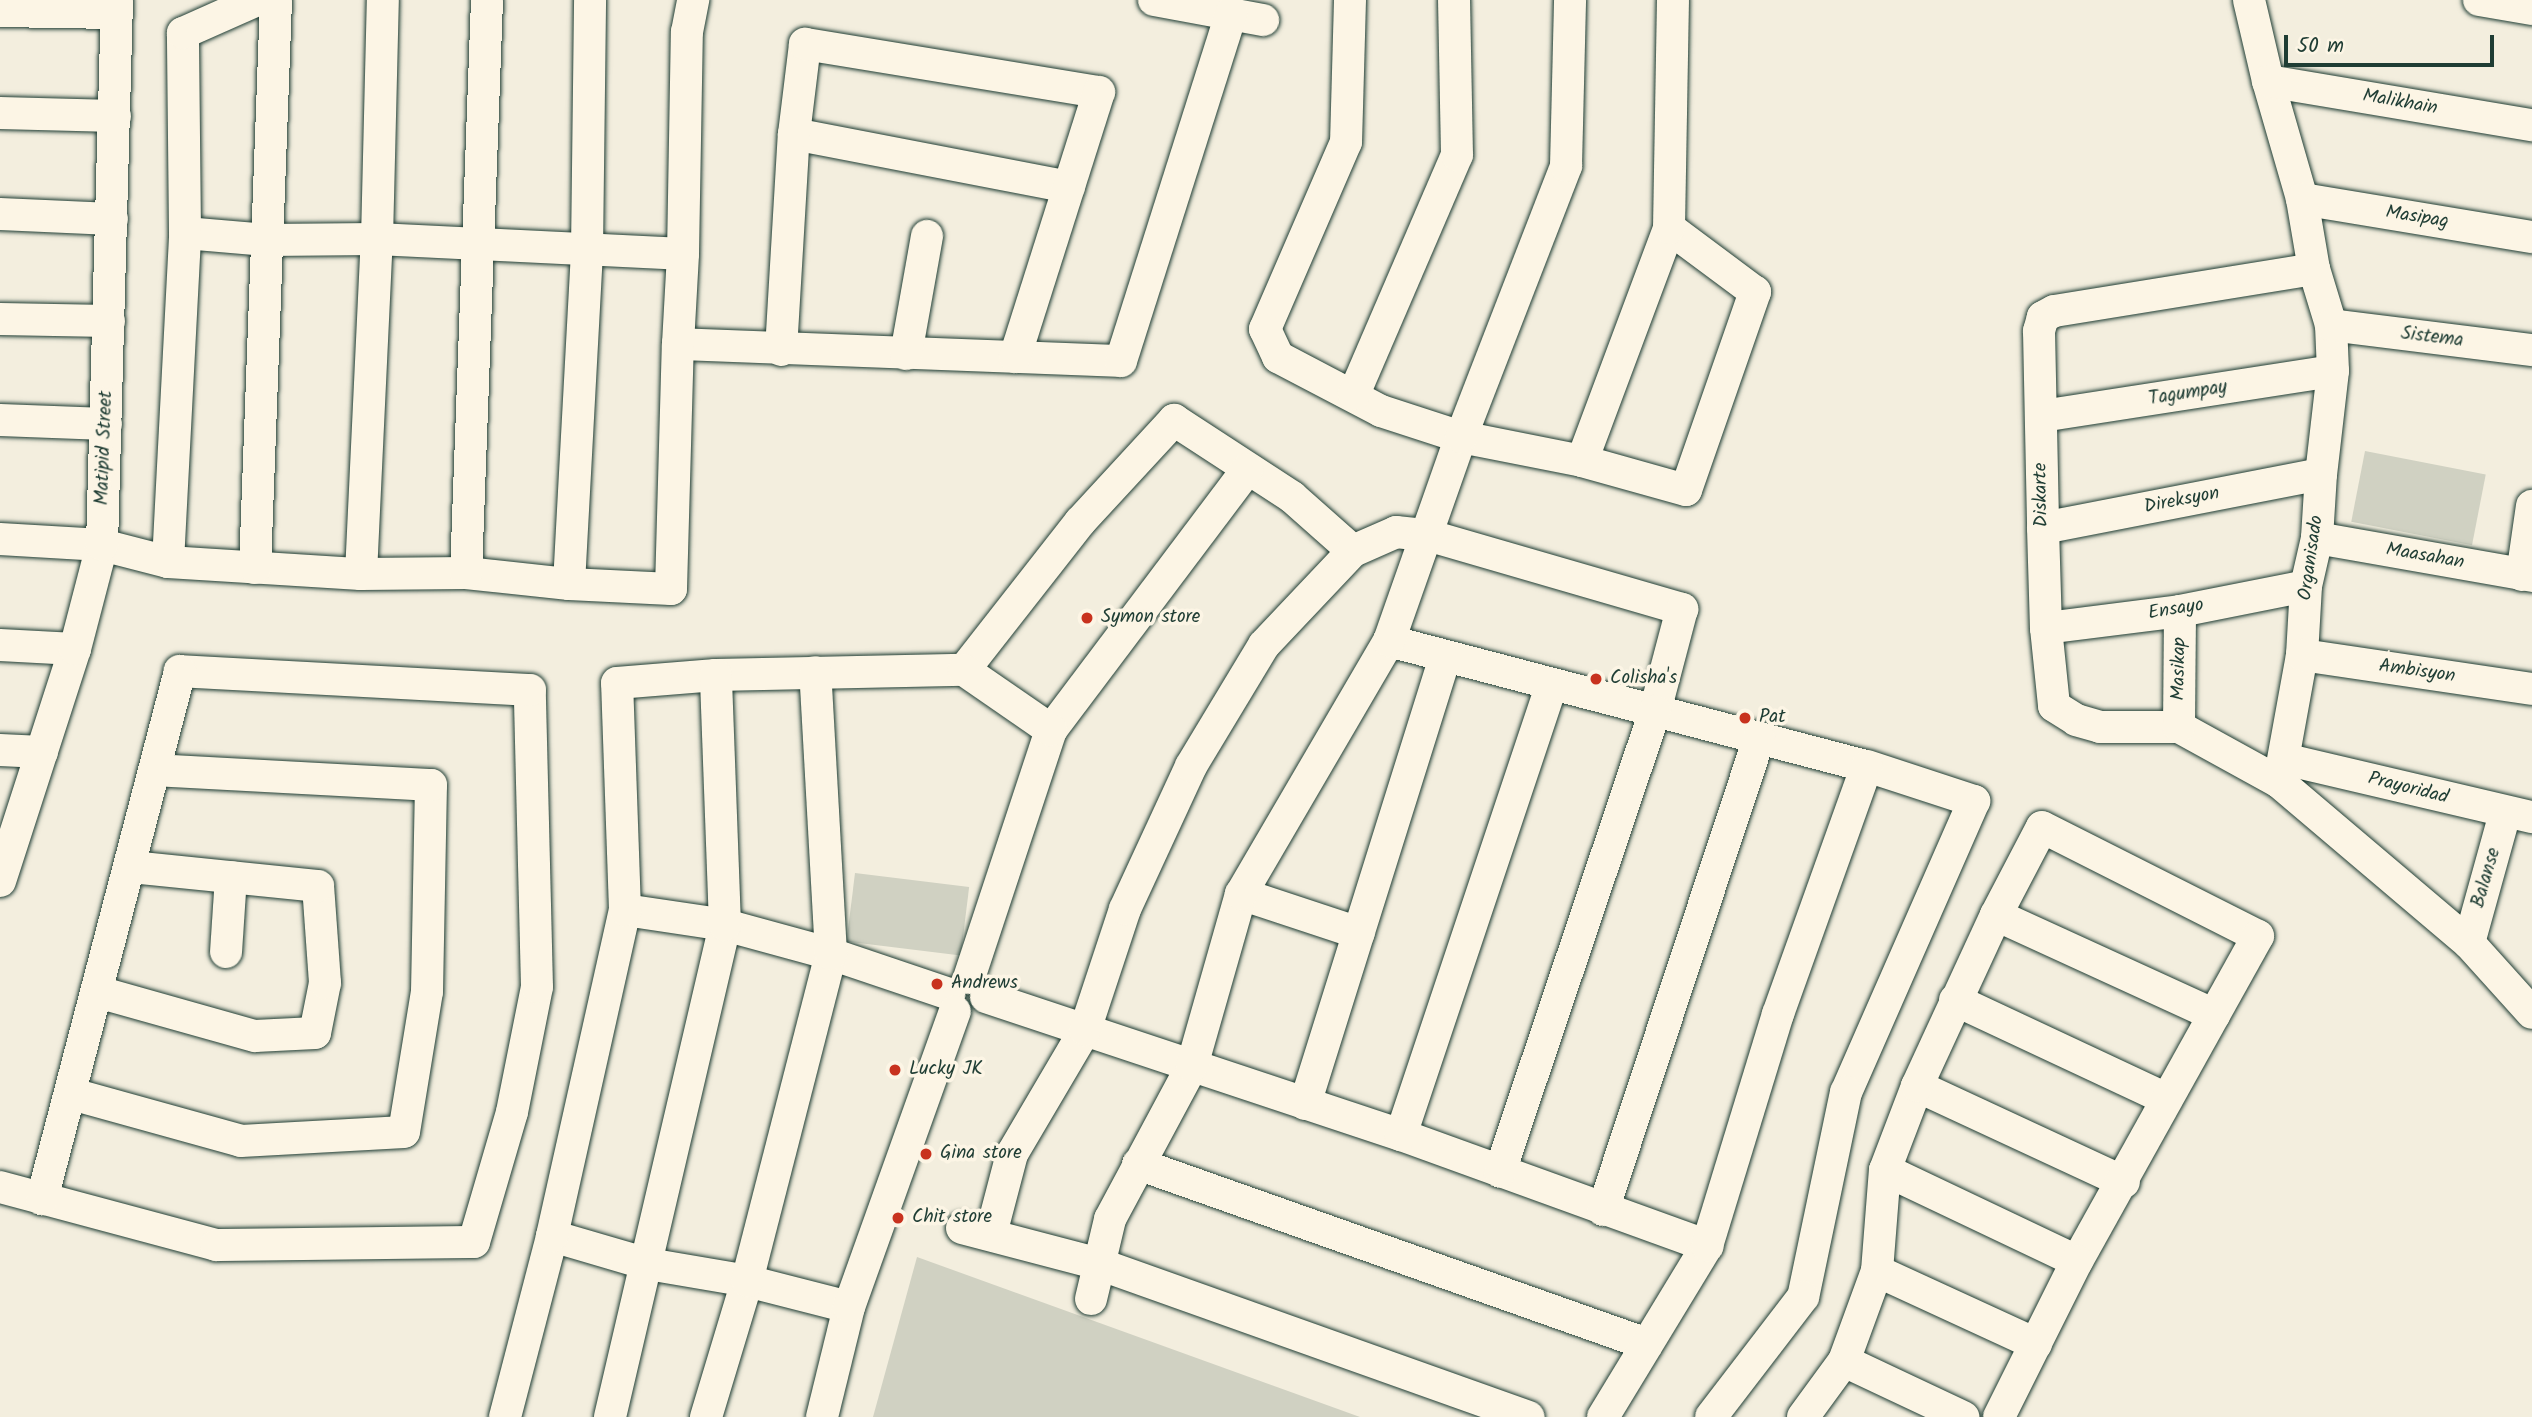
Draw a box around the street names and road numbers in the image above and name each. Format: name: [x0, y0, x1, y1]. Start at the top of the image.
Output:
street label: Malikhain: [2361, 85, 2439, 121]
street label: Masipag: [2384, 202, 2450, 234]
street label: Sistema: [2400, 323, 2464, 353]
street label: Tagumpay: [2147, 377, 2229, 411]
street label: Matipid Street: [92, 390, 118, 506]
street label: Diskarte: [2030, 462, 2054, 528]
street label: Direksyon: [2142, 483, 2222, 519]
street label: Organisado: [2295, 514, 2329, 602]
street label: Maasahan: [2384, 539, 2466, 575]
street label: Ensayo: [2147, 594, 2205, 626]
street label: Masikap: [2168, 637, 2192, 701]
street label: Ambisyon: [2377, 655, 2457, 689]
street label: Prayoridad: [2366, 768, 2450, 810]
street label: Balanse: [2468, 845, 2506, 911]

